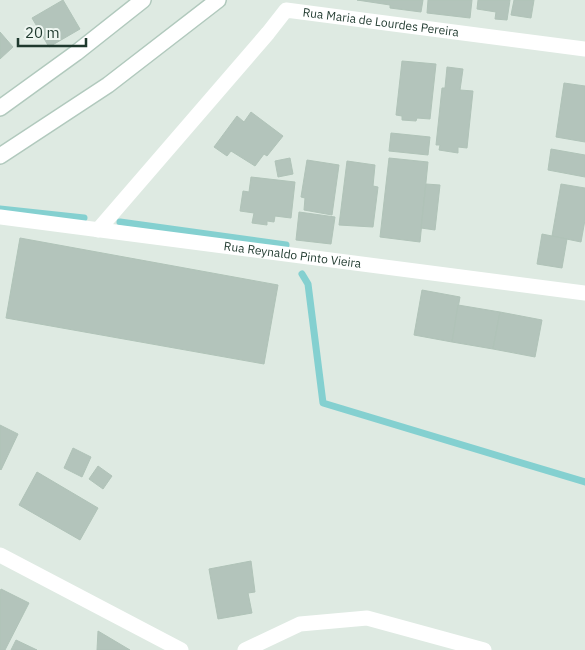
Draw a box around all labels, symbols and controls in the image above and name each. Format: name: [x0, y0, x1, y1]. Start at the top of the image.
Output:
street label: Rua Maria de Lourdes Pereira: [302, 4, 460, 40]
scale bar: [18, 15, 85, 47]
text: 20 m: [25, 23, 60, 42]
street label: Rua Reynaldo Pinto Vieira: [223, 238, 363, 271]

